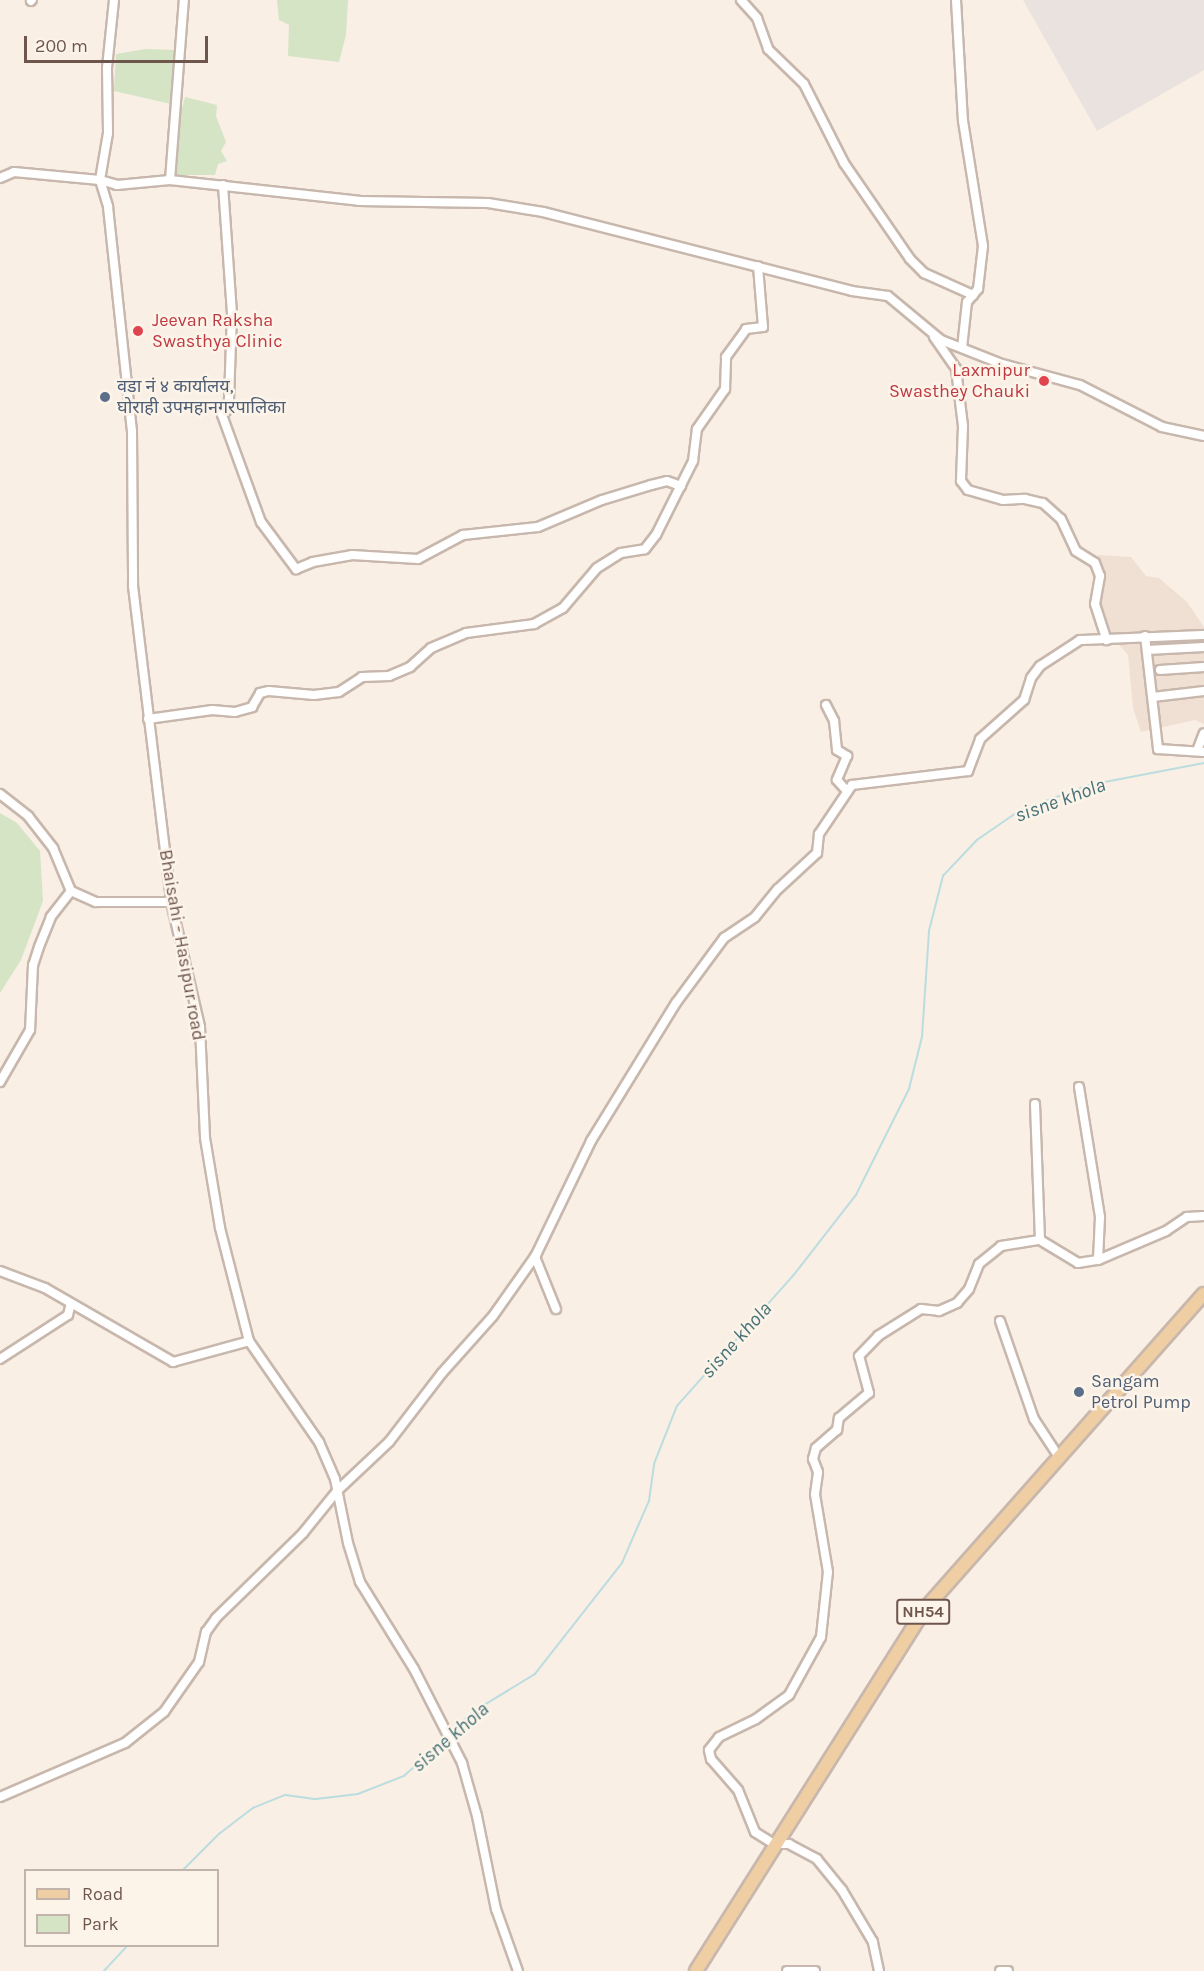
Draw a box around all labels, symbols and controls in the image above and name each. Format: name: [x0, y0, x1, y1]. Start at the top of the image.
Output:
scale bar: [27, 24, 212, 62]
text: 200 m: [35, 35, 88, 57]
place label: Jeevan Raksha Swasthya Clinic: [152, 310, 282, 352]
marker: Jeevan Raksha Swasthya Clinic: [129, 322, 147, 340]
place label: Laxmipur Swasthey Chauki: [889, 360, 1030, 403]
marker: Laxmipur Swasthey Chauki: [1035, 372, 1053, 390]
place label: वडा नं ४ कार्यालय, घोराही उपमहानगरपालिका: [117, 376, 286, 418]
marker: वडा नं ४ कार्यालय, घोराही उपमहानगरपालिका: [98, 390, 112, 404]
water label: sisne khola: [1011, 773, 1109, 827]
street label: Bhaisahi - Hasipur road: [155, 848, 209, 1042]
water label: sisne khola: [695, 1297, 777, 1383]
place label: Sangam Petrol Pump: [1091, 1371, 1191, 1414]
marker: Sangam Petrol Pump: [1072, 1385, 1086, 1399]
road number: NH54: [896, 1599, 950, 1625]
water label: sisne khola: [406, 1697, 494, 1777]
legend: [24, 1869, 219, 1947]
text: Road: [82, 1883, 123, 1905]
text: Park: [82, 1913, 119, 1935]

